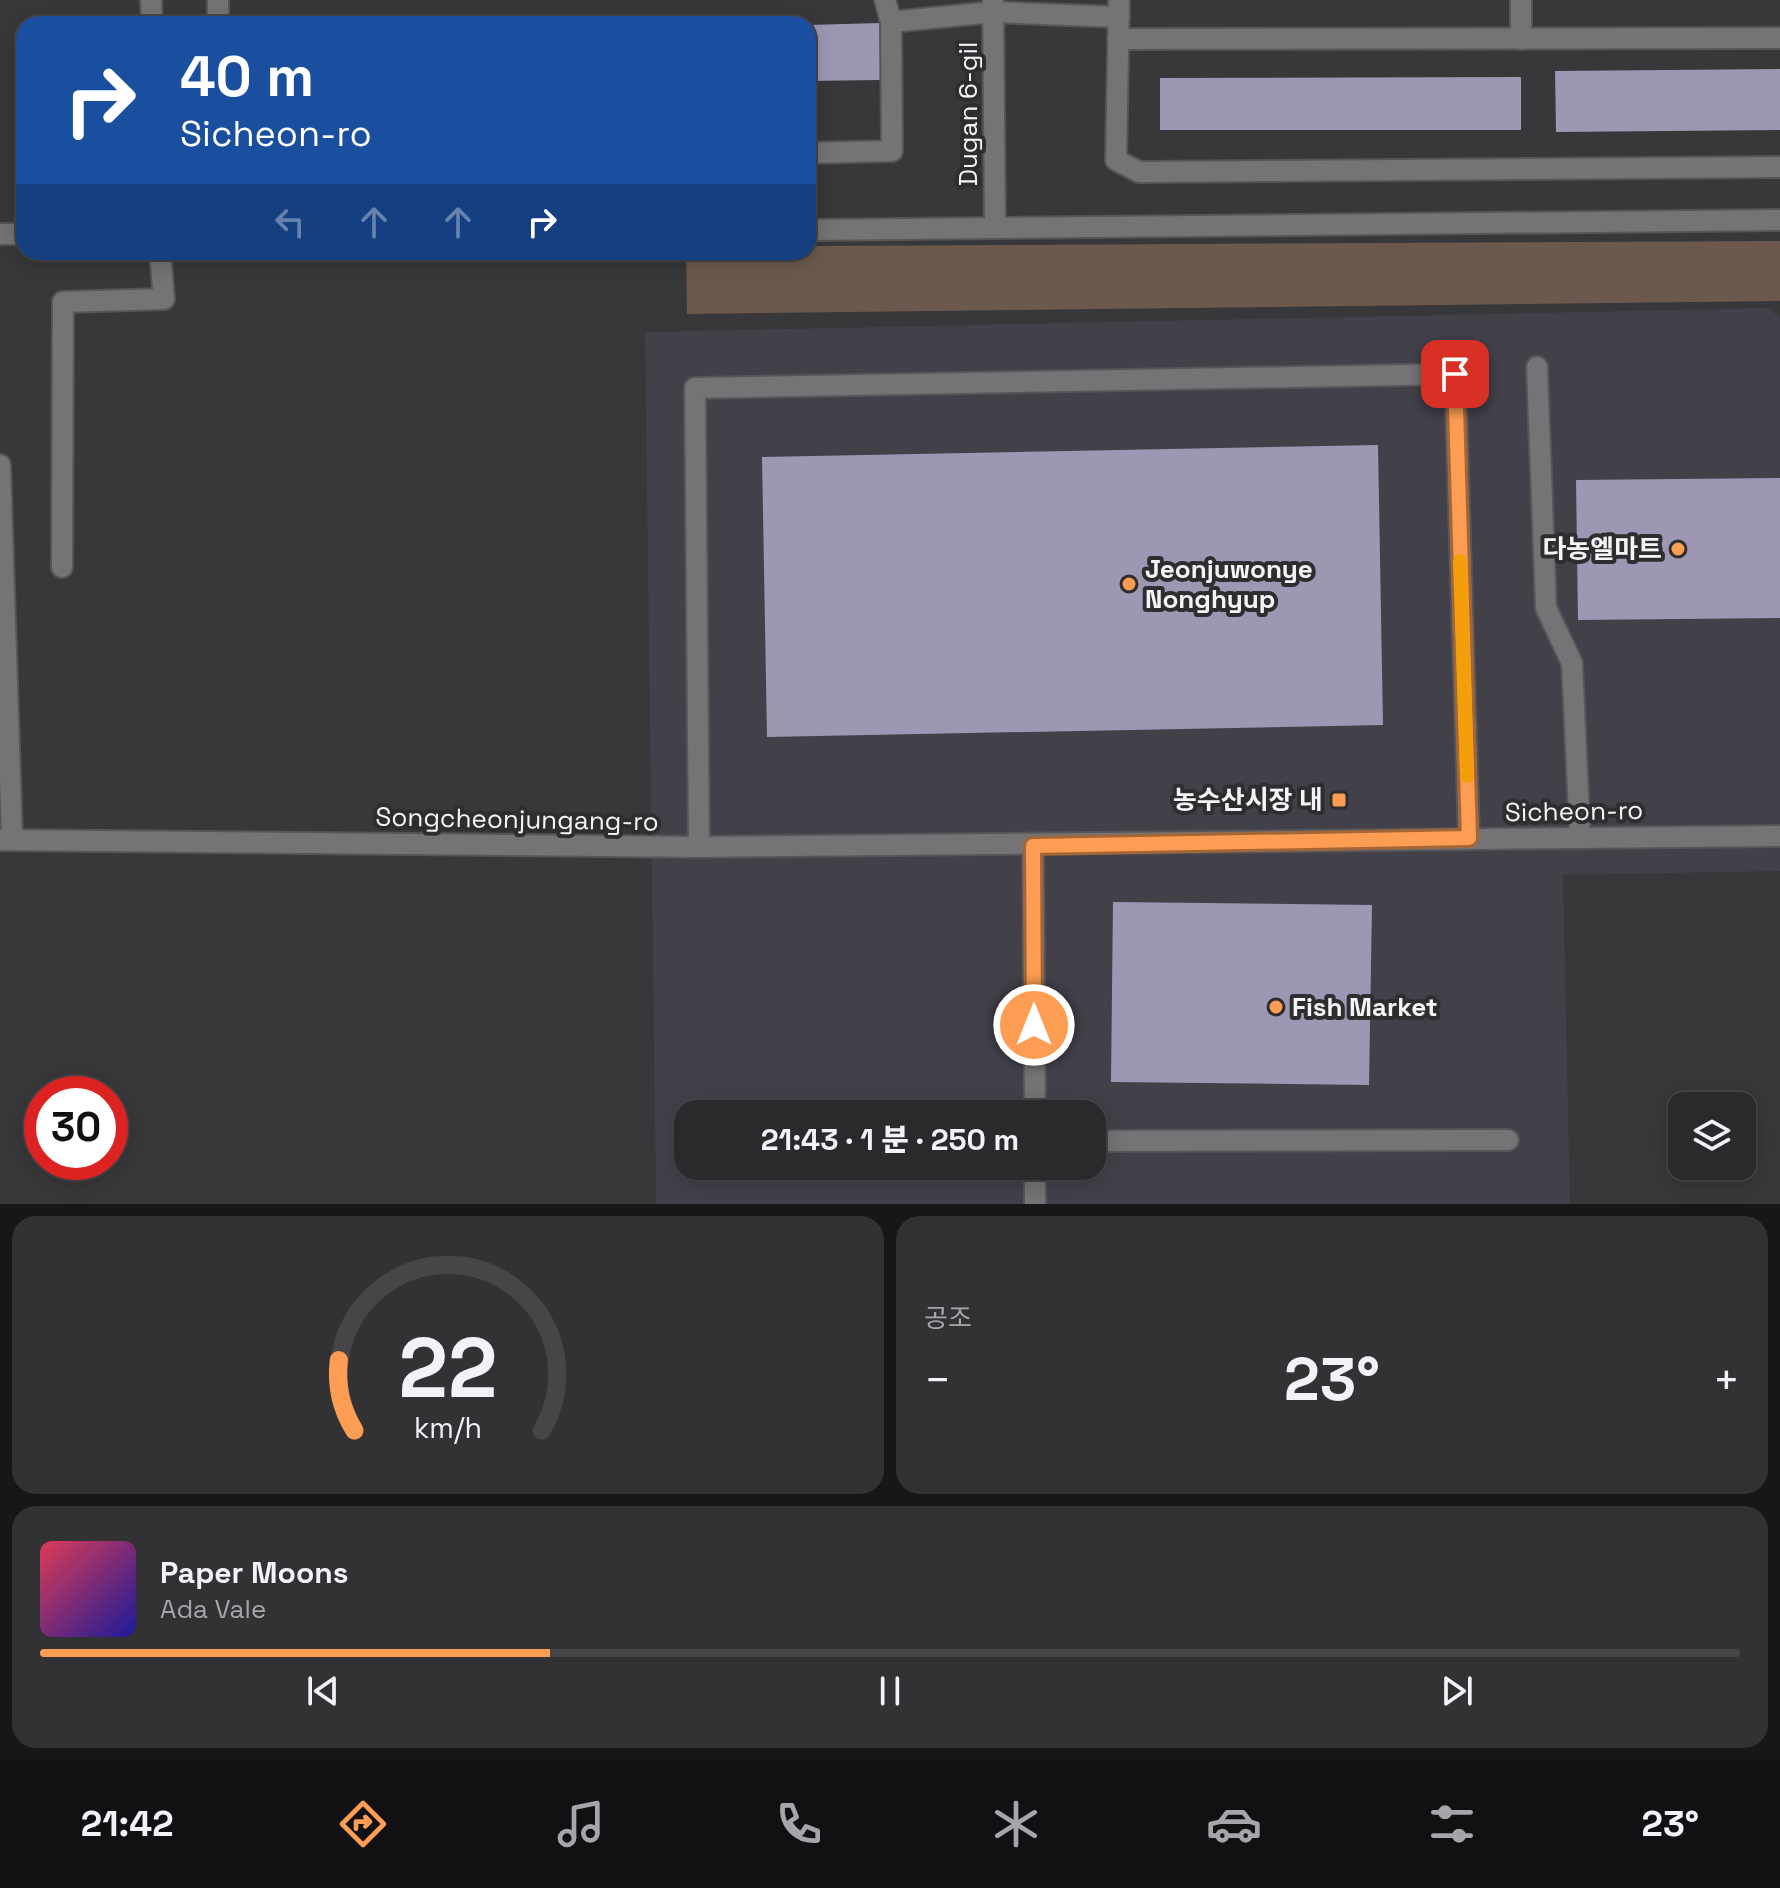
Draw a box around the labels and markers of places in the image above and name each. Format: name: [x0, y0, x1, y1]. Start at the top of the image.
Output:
pin: [1421, 340, 1489, 408]
place label: 다농엘마트: [1542, 532, 1662, 566]
marker: 다농엘마트: [1669, 540, 1687, 558]
place label: Jeonjuwonye Nonghyup: [1145, 552, 1313, 616]
marker: Jeonjuwonye Nonghyup: [1120, 575, 1138, 593]
place label: 농수산시장 내: [1173, 783, 1323, 817]
marker: 농수산시장 내: [1330, 791, 1348, 809]
place label: Fish Market: [1292, 990, 1438, 1024]
marker: Fish Market: [1267, 998, 1285, 1016]

